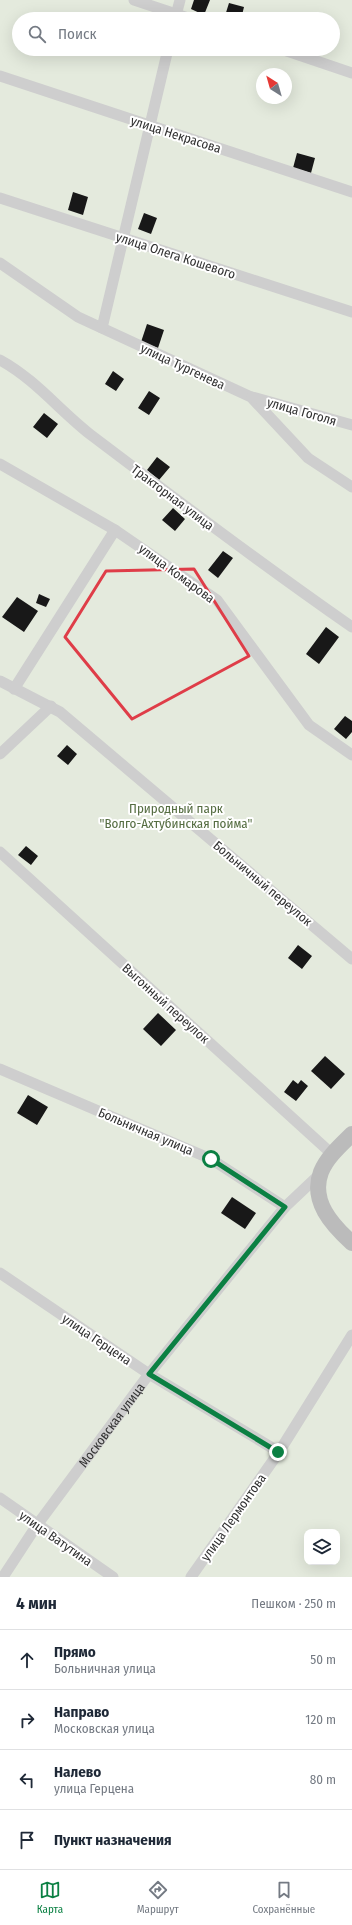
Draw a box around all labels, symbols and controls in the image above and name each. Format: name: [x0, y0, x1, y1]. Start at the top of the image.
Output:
search box: [12, 12, 340, 56]
icon: search: [26, 23, 48, 45]
text: Поиск: [58, 25, 96, 43]
north arrow: [256, 68, 292, 104]
street label: улица Некрасова: [129, 113, 223, 156]
street label: улица Олега Кошевого: [114, 229, 238, 282]
street label: улица Тургенева: [138, 340, 227, 392]
street label: улица Гоголя: [265, 394, 338, 429]
street label: Тракторная улица: [129, 462, 217, 533]
street label: улица Комарова: [136, 541, 218, 606]
park label: Природный парк "Волго-Ахтубинская пойма": [100, 801, 253, 831]
street label: Больничный переулок: [210, 838, 315, 929]
street label: Выгонный переулок: [119, 960, 212, 1046]
street label: Больничная улица: [96, 1105, 196, 1158]
route start: [202, 1150, 220, 1168]
street label: улица Герцена: [59, 1311, 134, 1368]
street label: Московская улица: [76, 1380, 148, 1470]
route end: [269, 1443, 287, 1461]
street label: улица Лермонтова: [198, 1471, 269, 1564]
street label: улица Ватутина: [16, 1508, 95, 1569]
map controls: [304, 1529, 340, 1565]
button: layers: [304, 1529, 340, 1565]
text: 4 мин: [16, 1593, 57, 1614]
text: Пешком · 250 m: [251, 1596, 336, 1611]
text: Прямо: [54, 1643, 96, 1661]
icon: ahead: [16, 1649, 38, 1671]
text: 50 m: [310, 1652, 336, 1667]
text: Больничная улица: [54, 1661, 156, 1676]
text: Направо: [54, 1703, 109, 1721]
icon: right: [16, 1709, 38, 1731]
text: 120 m: [305, 1712, 336, 1727]
text: Московская улица: [54, 1721, 155, 1736]
text: Налево: [54, 1763, 101, 1781]
icon: left: [16, 1769, 38, 1791]
text: 80 m: [310, 1772, 336, 1787]
text: улица Герцена: [54, 1781, 134, 1796]
icon: arrive: [16, 1829, 38, 1851]
text: Пункт назначения: [54, 1831, 172, 1849]
tab: Карта: [37, 1879, 63, 1916]
tab: Маршрут: [137, 1879, 179, 1916]
tab: Сохранённые: [252, 1879, 315, 1916]

